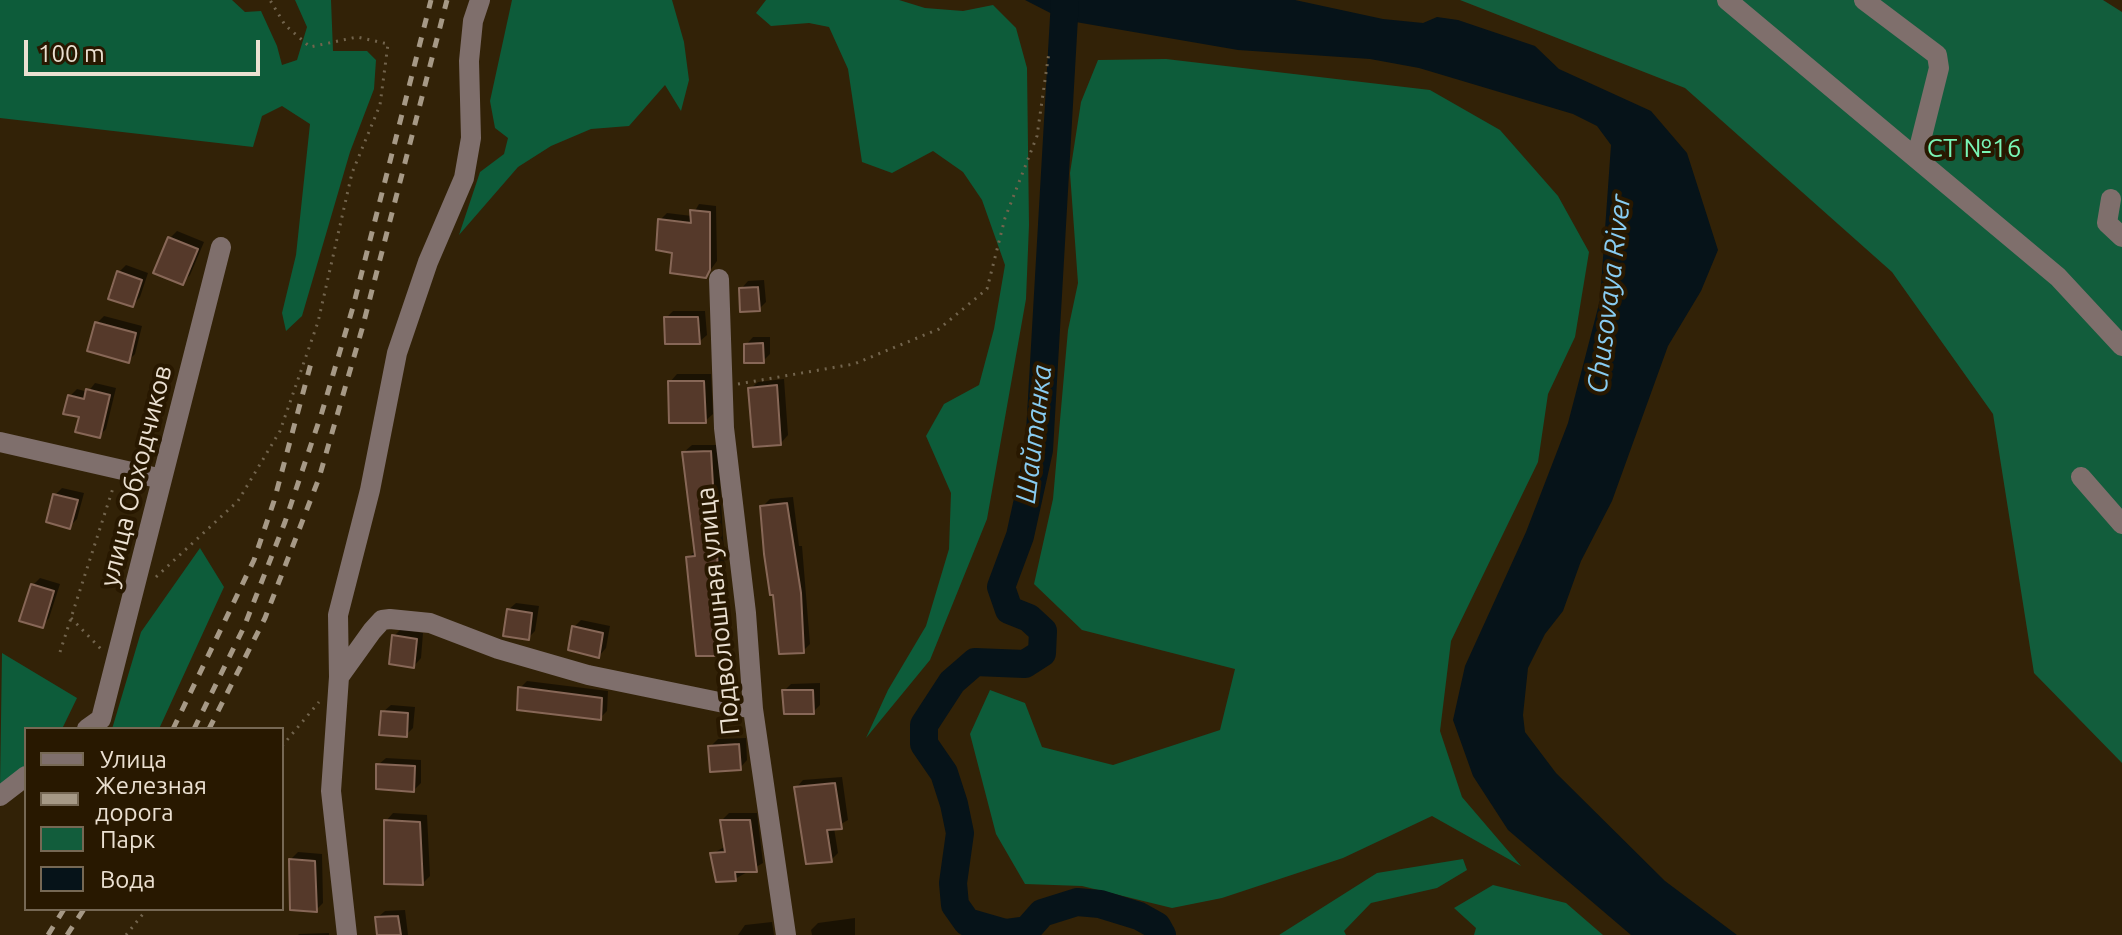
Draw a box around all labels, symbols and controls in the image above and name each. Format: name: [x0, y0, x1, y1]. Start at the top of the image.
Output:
scale bar: [28, 24, 264, 74]
text: 100 m: [38, 40, 105, 67]
park label: СТ №16: [1927, 132, 2021, 164]
water label: Chusovaya River: [1580, 193, 1638, 395]
street label: улица Обходчиков: [93, 362, 179, 590]
water label: Шайтанка: [1009, 363, 1059, 505]
street label: Подволошная улица: [689, 485, 747, 737]
legend: [24, 727, 284, 911]
text: Улица: [100, 746, 167, 773]
text: Железная дорога: [95, 772, 207, 826]
text: Парк: [100, 826, 155, 853]
text: Вода: [100, 866, 156, 893]

